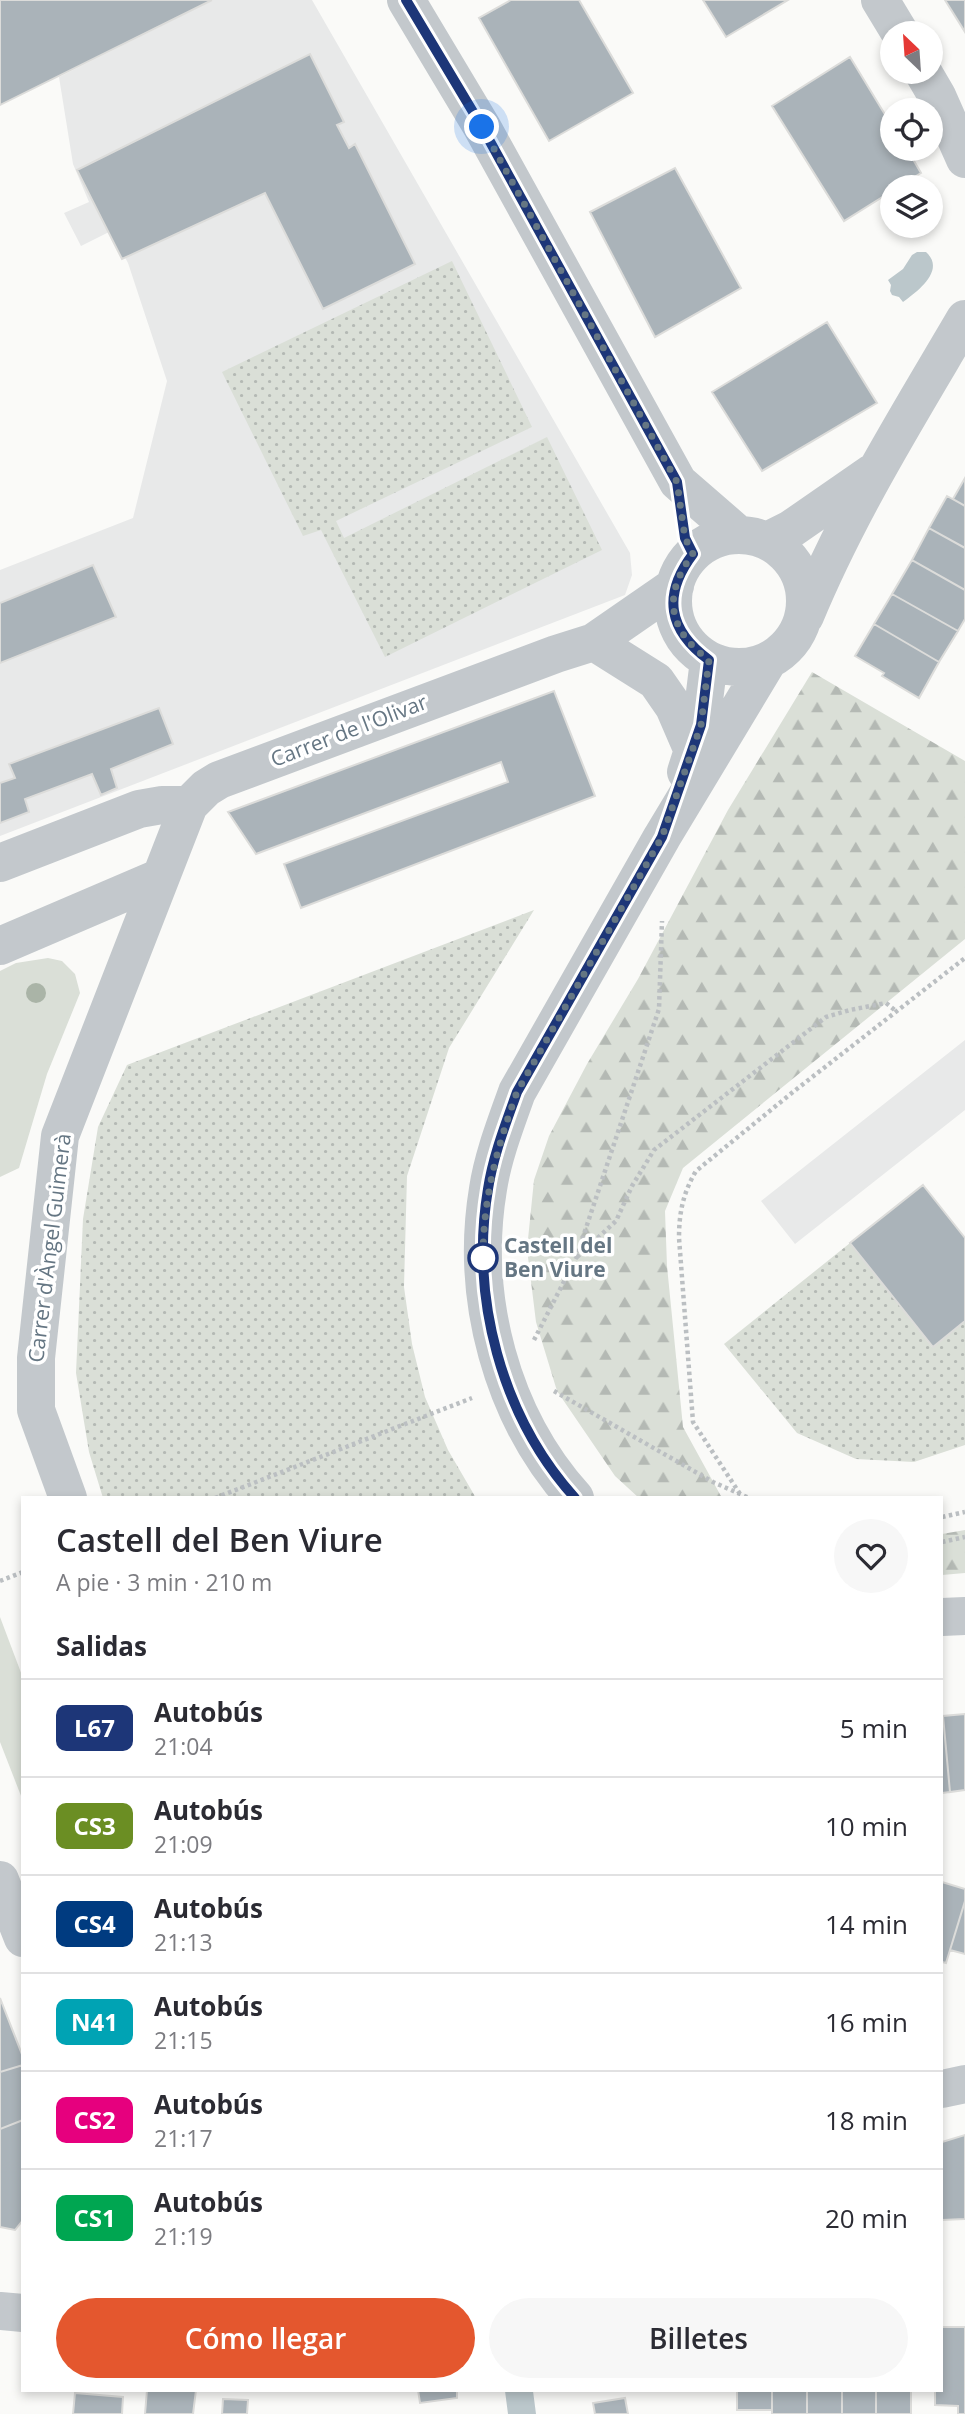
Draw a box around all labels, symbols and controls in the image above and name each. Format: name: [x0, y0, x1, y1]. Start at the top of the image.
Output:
north arrow: [880, 21, 943, 84]
map controls: [880, 21, 943, 238]
button: locate: [880, 98, 943, 161]
your location: [464, 109, 499, 144]
button: layers: [880, 175, 943, 238]
street label: Carrer de l'Olivar: [266, 687, 431, 773]
street label: Carrer d'Àngel Guimerà: [21, 1132, 77, 1364]
place label: Castell del Ben Viure: [504, 1231, 612, 1283]
marker: Castell del Ben Viure: [468, 1243, 498, 1273]
text: Castell del Ben Viure: [56, 1517, 383, 1562]
button: heart: [834, 1519, 908, 1593]
text: A pie · 3 min · 210 m: [56, 1566, 272, 1598]
text: Salidas: [56, 1628, 147, 1664]
text: Autobús: [154, 1694, 263, 1730]
text: 5 min: [840, 1710, 908, 1746]
text: L67: [74, 1711, 115, 1744]
text: 21:04: [154, 1730, 213, 1762]
text: Autobús: [154, 1792, 263, 1828]
text: 10 min: [825, 1808, 908, 1844]
text: CS3: [73, 1809, 116, 1842]
text: 21:09: [154, 1828, 213, 1860]
text: Autobús: [154, 1890, 263, 1926]
text: 14 min: [825, 1906, 908, 1942]
text: CS4: [73, 1907, 116, 1940]
text: 21:13: [154, 1926, 213, 1958]
text: Autobús: [154, 1988, 263, 2024]
text: 16 min: [825, 2004, 908, 2040]
text: N41: [71, 2005, 118, 2038]
text: 21:15: [154, 2024, 213, 2056]
text: Autobús: [154, 2086, 263, 2122]
text: 18 min: [825, 2102, 908, 2138]
text: CS2: [73, 2103, 116, 2136]
text: 21:17: [154, 2122, 213, 2154]
text: Autobús: [154, 2184, 263, 2220]
text: 20 min: [825, 2200, 908, 2236]
text: CS1: [73, 2201, 116, 2234]
text: 21:19: [154, 2220, 213, 2252]
button: Cómo llegar: [56, 2298, 475, 2378]
button: Billetes: [489, 2298, 908, 2378]

